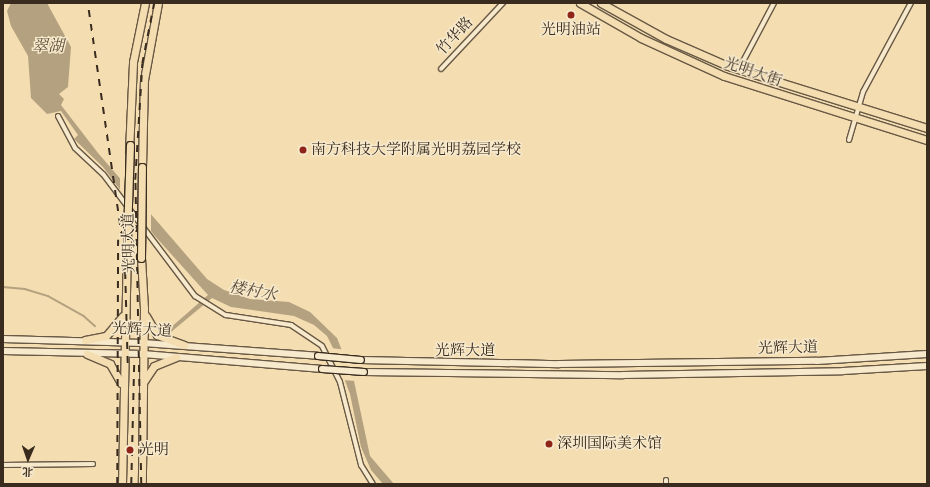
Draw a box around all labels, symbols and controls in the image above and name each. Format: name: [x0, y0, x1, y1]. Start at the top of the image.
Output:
marker: 光明油站: [566, 10, 576, 20]
street label: 竹华路: [433, 13, 477, 59]
place label: 光明油站: [541, 21, 601, 39]
water label: 翠湖: [32, 36, 64, 56]
street label: 光明大街: [722, 54, 784, 90]
place label: 南方科技大学附属光明荔园学校: [311, 141, 521, 159]
marker: 南方科技大学附属光明荔园学校: [298, 145, 308, 155]
street label: 光明大道: [119, 213, 139, 273]
water label: 楼村水: [228, 277, 278, 305]
street label: 光辉大道: [112, 319, 172, 341]
street label: 光辉大道: [758, 338, 818, 358]
street label: 光辉大道: [435, 342, 495, 360]
place label: 深圳国际美术馆: [557, 435, 662, 453]
north arrow: [8, 439, 48, 479]
marker: 深圳国际美术馆: [544, 439, 554, 449]
place label: 光明: [139, 441, 169, 459]
marker: 光明: [124, 444, 136, 456]
text: 北: [22, 465, 33, 478]

